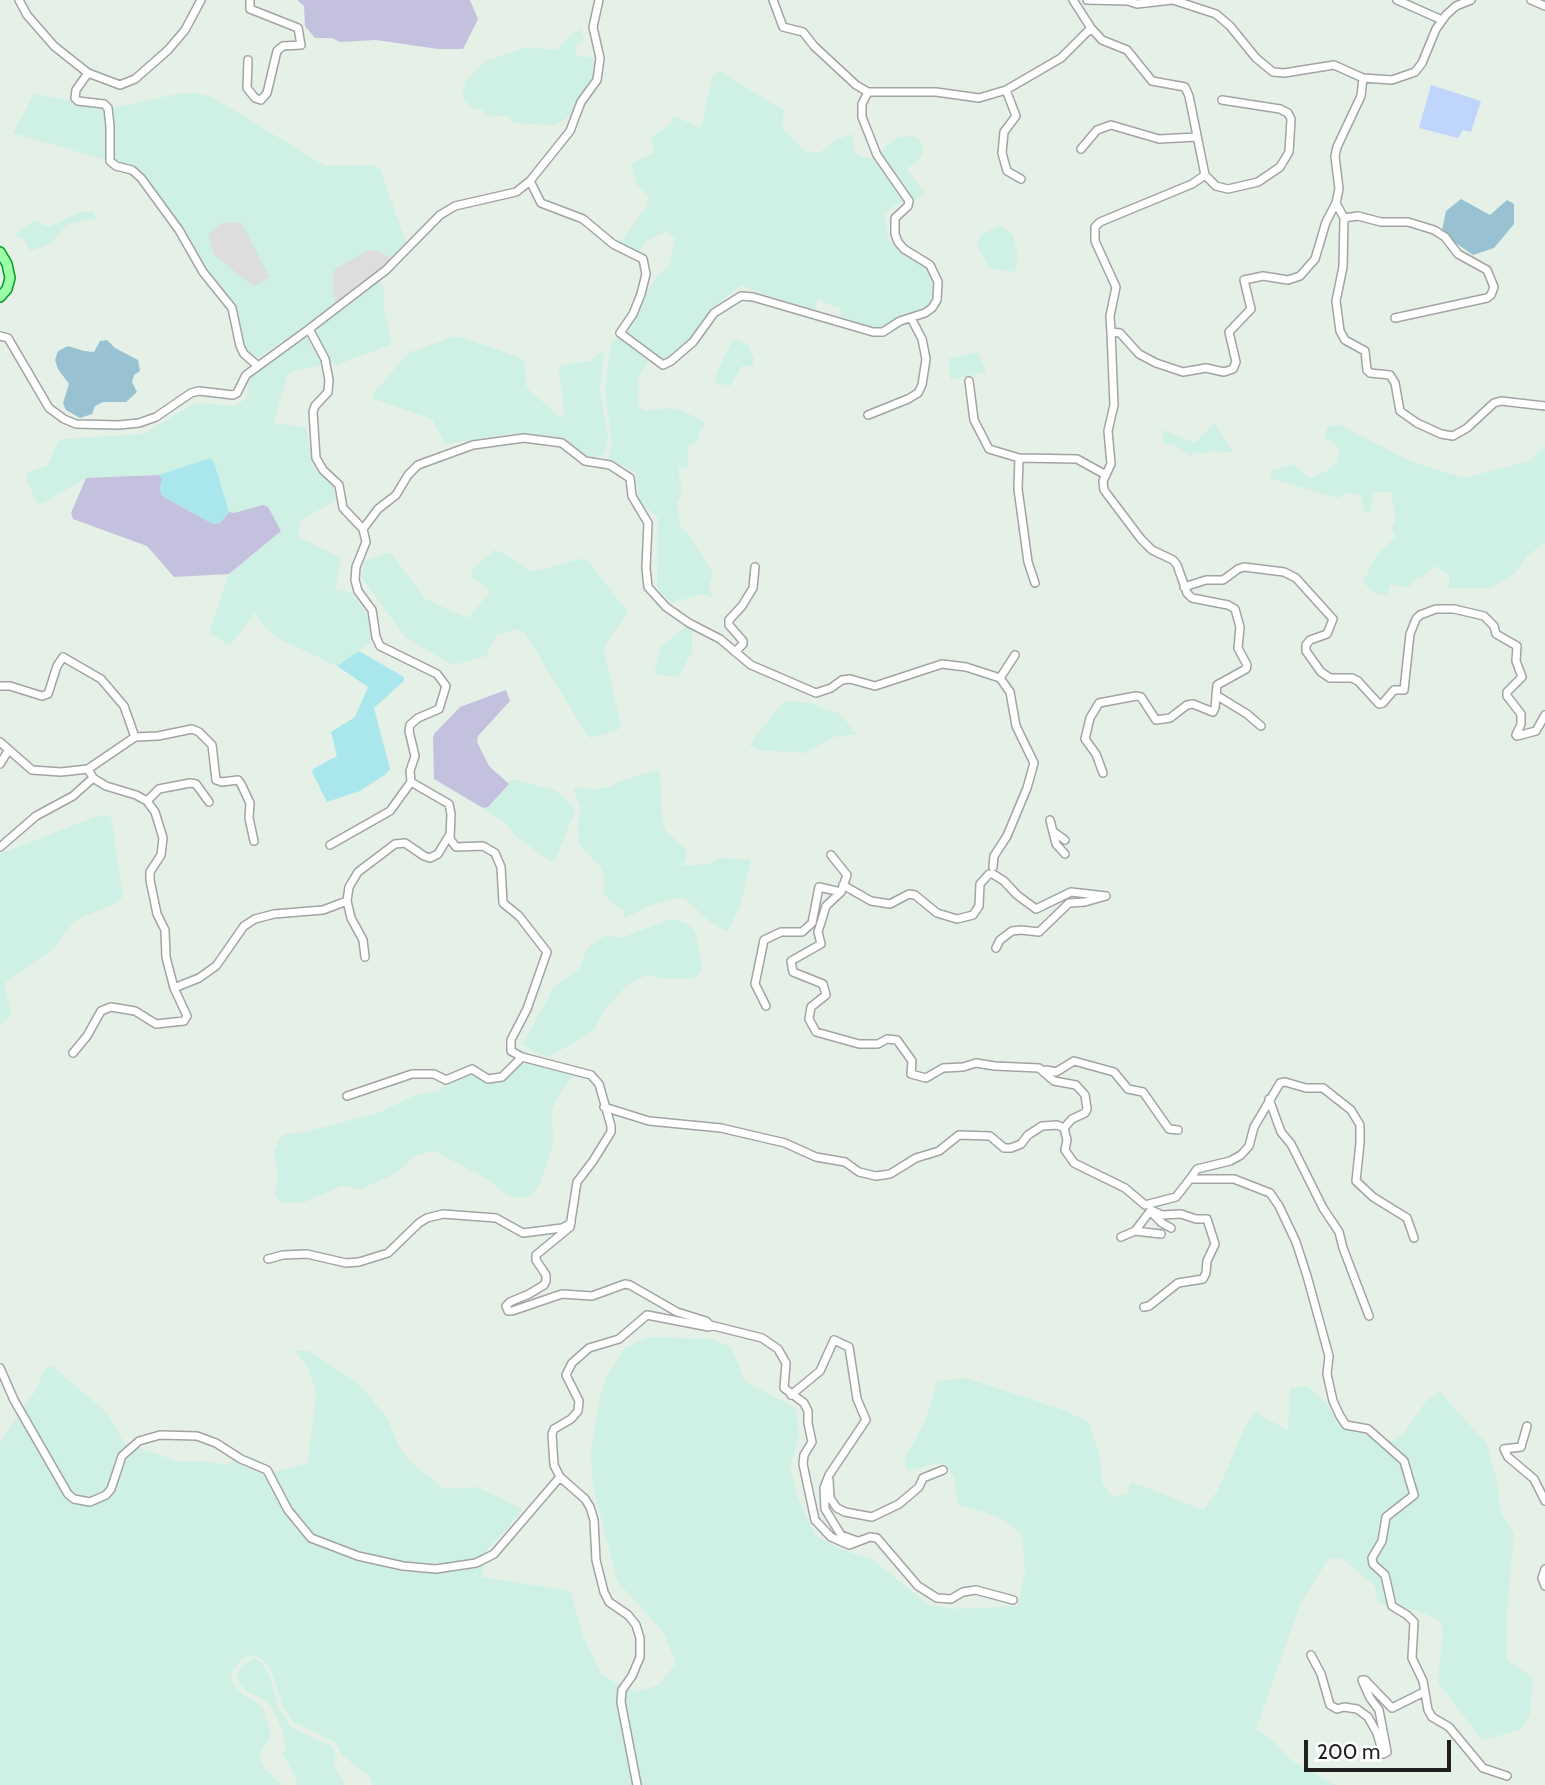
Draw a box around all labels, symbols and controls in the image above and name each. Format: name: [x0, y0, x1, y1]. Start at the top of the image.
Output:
scale bar: [1307, 1726, 1454, 1770]
text: 200 m: [1317, 1739, 1380, 1764]

